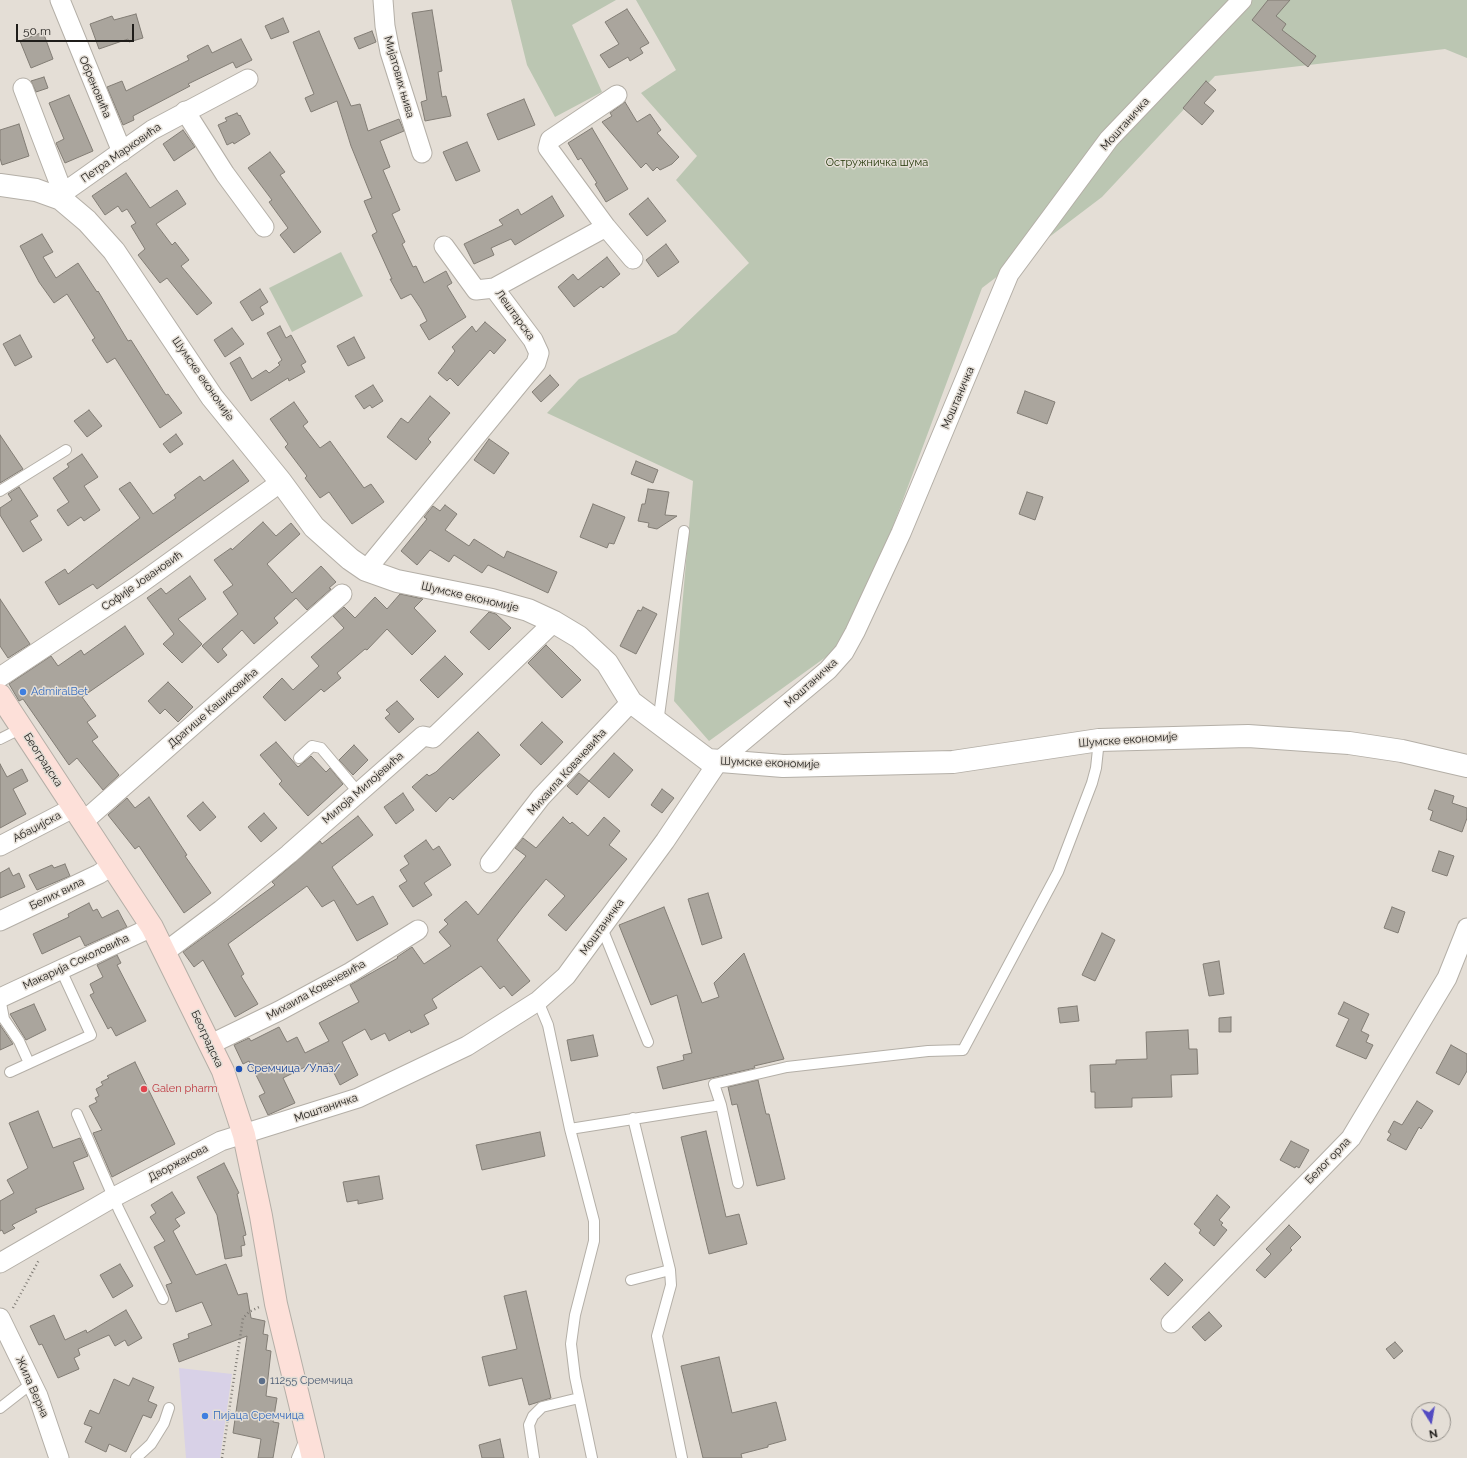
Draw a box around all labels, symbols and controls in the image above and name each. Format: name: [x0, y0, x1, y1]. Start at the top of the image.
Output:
scale bar: [18, 16, 136, 42]
text: 50 m: [23, 24, 51, 38]
street label: Мијатових њива: [381, 35, 417, 119]
street label: Обреновића: [76, 54, 114, 120]
street label: Моштаничка: [1098, 95, 1152, 153]
street label: Петра Марковића: [79, 121, 163, 185]
park label: Остружничка шума: [826, 156, 928, 170]
street label: Лештарска: [492, 287, 538, 343]
street label: Шумске економије: [169, 334, 237, 424]
street label: Моштаничка: [939, 365, 977, 431]
street label: Софије Јовановић: [99, 548, 185, 614]
street label: Шумске економије: [420, 579, 520, 615]
street label: Моштаничка: [782, 656, 840, 710]
street label: Драгише Кашиковића: [165, 665, 261, 751]
place label: AdmiralBet: [31, 685, 88, 699]
marker: AdmiralBet: [18, 687, 28, 697]
street label: Михаила Ковачевића: [525, 726, 609, 818]
street label: Шумске економије: [1078, 730, 1178, 750]
street label: Београдска: [21, 731, 65, 789]
street label: Милоја Милојевића: [320, 749, 406, 827]
street label: Шумске економије: [720, 755, 820, 771]
street label: Абаџијска: [11, 809, 63, 845]
street label: Белих вила: [27, 875, 87, 913]
street label: Моштаничка: [577, 896, 627, 958]
street label: Макарија Соколовића: [21, 932, 131, 992]
street label: Михаила Ковачевића: [264, 957, 368, 1023]
street label: Београдска: [188, 1008, 226, 1070]
place label: Сремчица /Улаз/: [247, 1062, 340, 1076]
marker: Сремчица /Улаз/: [234, 1064, 244, 1074]
place label: Galen pharm: [152, 1082, 218, 1096]
marker: Galen pharm: [139, 1084, 149, 1094]
street label: Моштаничка: [292, 1091, 360, 1125]
street label: Белог орла: [1303, 1135, 1353, 1187]
street label: Дворжакова: [146, 1142, 210, 1184]
street label: Жила Верна: [13, 1354, 51, 1420]
place label: 11255 Сремчица: [270, 1374, 353, 1388]
marker: 11255 Сремчица: [257, 1376, 267, 1386]
north arrow: [1411, 1402, 1451, 1442]
place label: Пијаца Сремчица: [213, 1409, 304, 1423]
marker: Пијаца Сремчица: [200, 1411, 210, 1421]
text: N: [1428, 1426, 1439, 1440]

